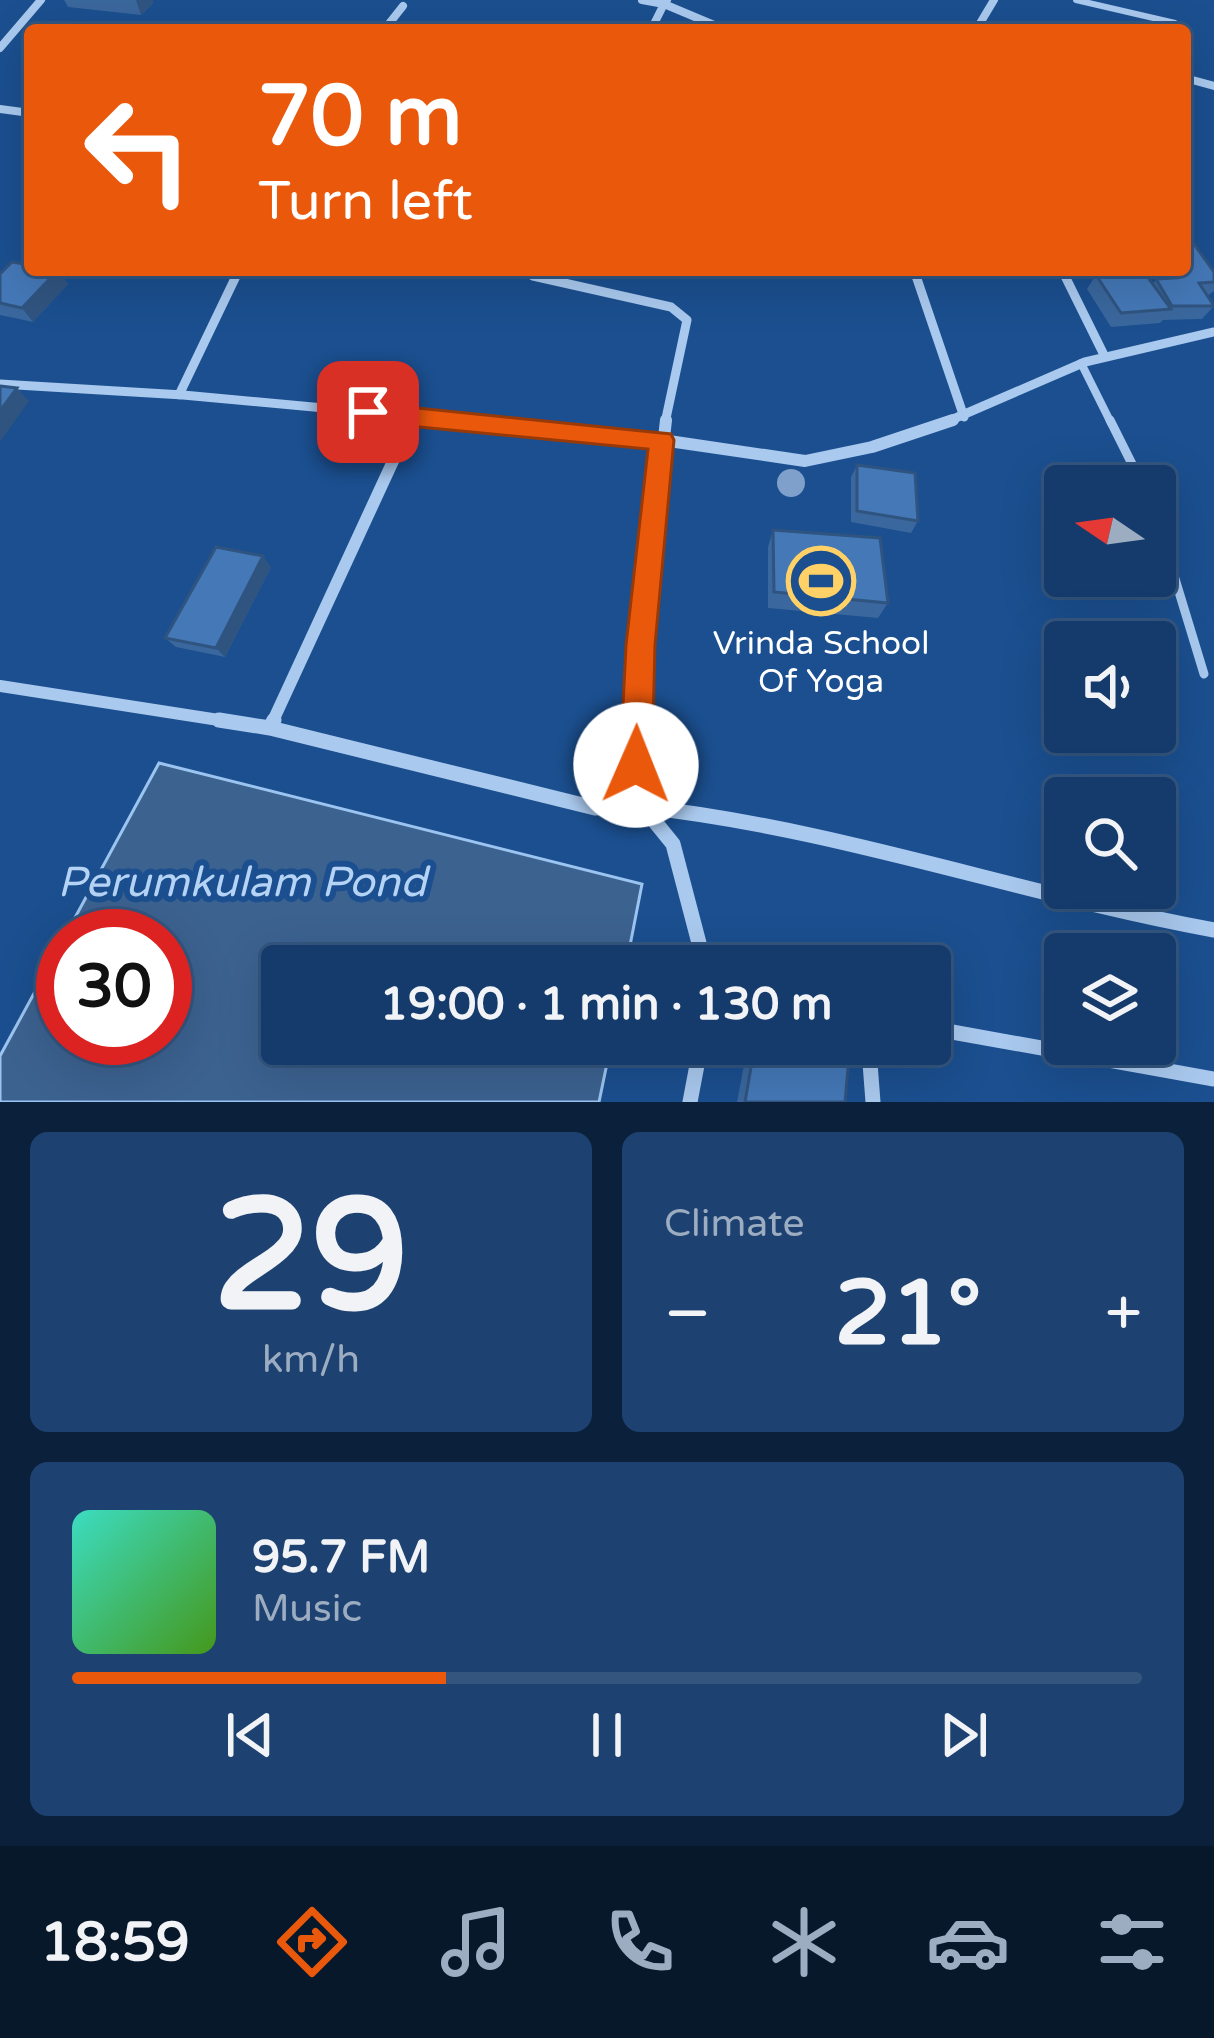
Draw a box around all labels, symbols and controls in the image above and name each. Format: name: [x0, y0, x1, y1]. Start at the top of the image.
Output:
text: 70 m: [258, 67, 462, 168]
icon: left: [60, 72, 216, 228]
text: Turn left: [258, 169, 473, 234]
pin: [317, 361, 419, 463]
icon: arrive: [335, 379, 401, 445]
north arrow: [1044, 465, 1176, 597]
map controls: [1044, 465, 1176, 1065]
sports icon: Vrinda School Of Yoga: [786, 546, 856, 616]
button: sound: [1044, 621, 1176, 753]
place label: Vrinda School Of Yoga: [713, 624, 929, 701]
position arrow: [573, 702, 699, 828]
button: search: [1044, 777, 1176, 909]
water label: Perumkulam Pond: [58, 857, 431, 908]
speed limit sign: 30: [36, 909, 192, 1065]
button: layers: [1044, 933, 1176, 1065]
text: 19:00 · 1 min · 130 m: [380, 978, 832, 1032]
text: 29: [213, 1164, 409, 1352]
text: Climate: [664, 1200, 804, 1247]
text: 21°: [834, 1260, 981, 1369]
text: −: [664, 1274, 711, 1354]
text: +: [1105, 1274, 1142, 1354]
text: km/h: [262, 1336, 360, 1383]
text: 95.7 FM: [252, 1531, 430, 1585]
text: Music: [252, 1585, 362, 1632]
icon: previous: [217, 1702, 283, 1768]
icon: pause: [574, 1702, 640, 1768]
icon: next: [931, 1702, 997, 1768]
icon: directions: [270, 1900, 354, 1984]
icon: music: [434, 1900, 518, 1984]
icon: phone: [598, 1900, 682, 1984]
icon: climate: [762, 1900, 846, 1984]
icon: car: [926, 1900, 1010, 1984]
icon: filters: [1090, 1900, 1174, 1984]
text: 18:59: [40, 1910, 190, 1975]

